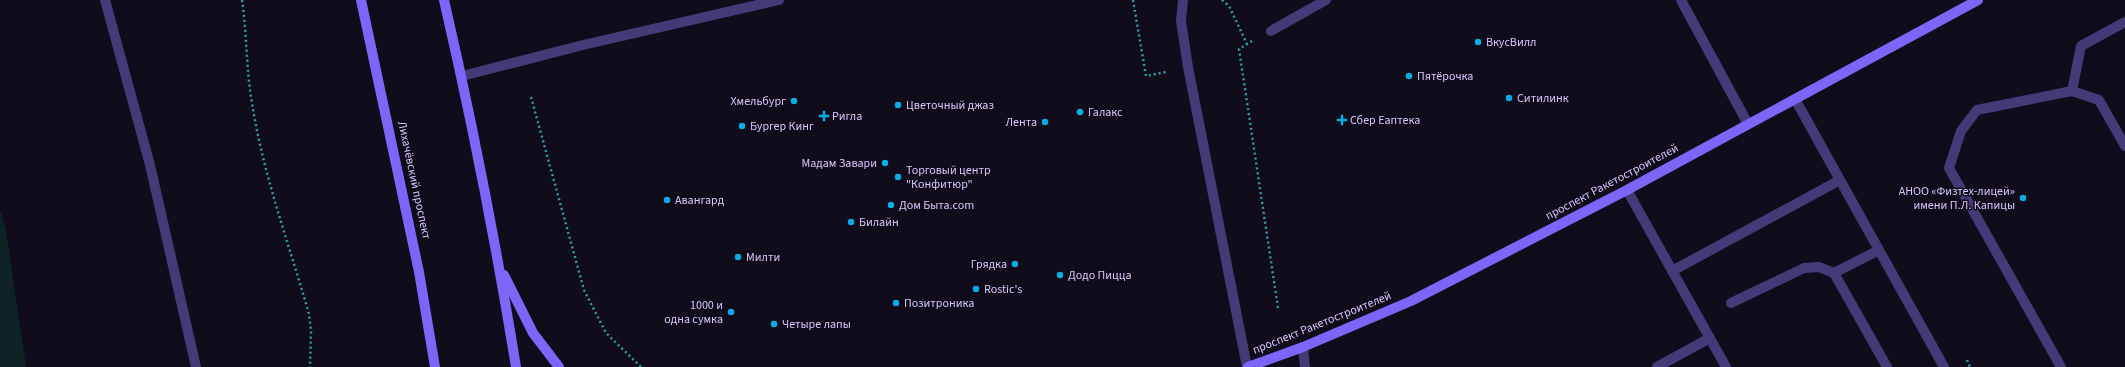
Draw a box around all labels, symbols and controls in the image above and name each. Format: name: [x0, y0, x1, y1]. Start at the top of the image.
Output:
place label: ВкусВилл: [1486, 34, 1536, 51]
marker: ВкусВилл: [1473, 37, 1483, 47]
place label: Пятёрочка: [1417, 68, 1473, 85]
marker: Пятёрочка: [1404, 71, 1414, 81]
place label: Ситилинк: [1517, 90, 1569, 107]
place label: Хмельбург: [730, 93, 786, 110]
marker: Ситилинк: [1504, 93, 1514, 103]
marker: Хмельбург: [789, 96, 799, 106]
place label: Цветочный джаз: [906, 97, 994, 114]
marker: Цветочный джаз: [893, 100, 903, 110]
place label: Галакс: [1088, 104, 1123, 121]
marker: Галакс: [1075, 107, 1085, 117]
place label: Ригла: [832, 108, 862, 125]
marker: Ригла: [819, 111, 829, 121]
place label: Сбер Еаптека: [1350, 112, 1420, 129]
place label: Лента: [1005, 114, 1037, 131]
marker: Сбер Еаптека: [1337, 115, 1347, 125]
marker: Лента: [1040, 117, 1050, 127]
place label: Бургер Кинг: [750, 118, 814, 135]
street label: Лихачёвский проспект: [393, 119, 435, 241]
marker: Бургер Кинг: [737, 121, 747, 131]
street label: проспект Ракетостроителей: [1542, 140, 1682, 224]
place label: Мадам Завари: [802, 155, 877, 172]
marker: Мадам Завари: [880, 158, 890, 168]
place label: Торговый центр "Конфитюр": [906, 162, 991, 193]
marker: Торговый центр "Конфитюр": [893, 172, 903, 182]
place label: АНОО «Физтех-лицей» имени П.Л. Капицы: [1899, 183, 2015, 214]
place label: Авангард: [675, 192, 725, 209]
marker: АНОО «Физтех-лицей» имени П.Л. Капицы: [2018, 193, 2028, 203]
marker: Авангард: [662, 195, 672, 205]
place label: Дом Быта.com: [899, 197, 974, 214]
marker: Дом Быта.com: [886, 200, 896, 210]
place label: Билайн: [859, 214, 899, 231]
marker: Билайн: [846, 217, 856, 227]
place label: Милти: [746, 249, 780, 266]
marker: Милти: [733, 252, 743, 262]
place label: Грядка: [971, 256, 1007, 273]
marker: Грядка: [1010, 259, 1020, 269]
place label: Додо Пицца: [1068, 267, 1132, 284]
marker: Додо Пицца: [1055, 270, 1065, 280]
place label: Rostic's: [984, 281, 1022, 298]
marker: Rostic's: [971, 284, 981, 294]
street label: проспект Ракетостроителей: [1250, 287, 1394, 359]
place label: Позитроника: [904, 295, 974, 312]
place label: 1000 и одна сумка: [664, 297, 723, 328]
marker: Позитроника: [891, 298, 901, 308]
marker: 1000 и одна сумка: [726, 307, 736, 317]
place label: Четыре лапы: [782, 316, 851, 333]
marker: Четыре лапы: [769, 319, 779, 329]

